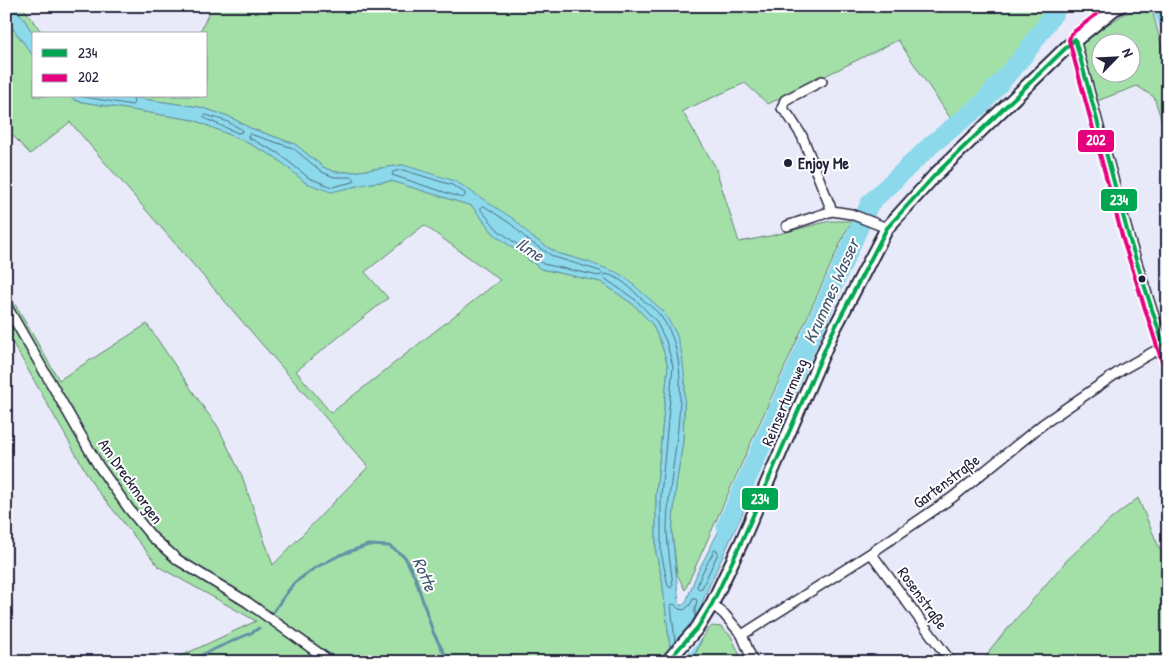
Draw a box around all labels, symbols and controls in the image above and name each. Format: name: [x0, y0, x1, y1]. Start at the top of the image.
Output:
legend: [32, 32, 208, 98]
north arrow: [1092, 32, 1142, 82]
text: 234: [78, 42, 98, 63]
text: N: [1118, 45, 1139, 60]
text: 202: [78, 66, 99, 87]
line badge: 202: [1077, 129, 1115, 153]
text: 202: [1086, 130, 1106, 149]
place label: Enjoy Me: [798, 152, 849, 175]
marker: Enjoy Me: [782, 157, 794, 169]
line badge: 234: [1100, 188, 1138, 212]
text: 234: [1110, 190, 1129, 209]
water label: Ilme: [511, 231, 549, 268]
water label: Krummes Wasser: [797, 233, 866, 347]
unlabelled marker: [1137, 274, 1147, 284]
street label: Reinserturmweg: [756, 355, 812, 449]
street label: Am Dreckmorgen: [93, 434, 169, 528]
street label: Gartenstraße: [908, 448, 984, 513]
line badge: 234: [741, 487, 779, 511]
text: 234: [751, 489, 770, 508]
water label: Rotte: [407, 553, 444, 596]
street label: Rosenstraße: [893, 562, 954, 634]

